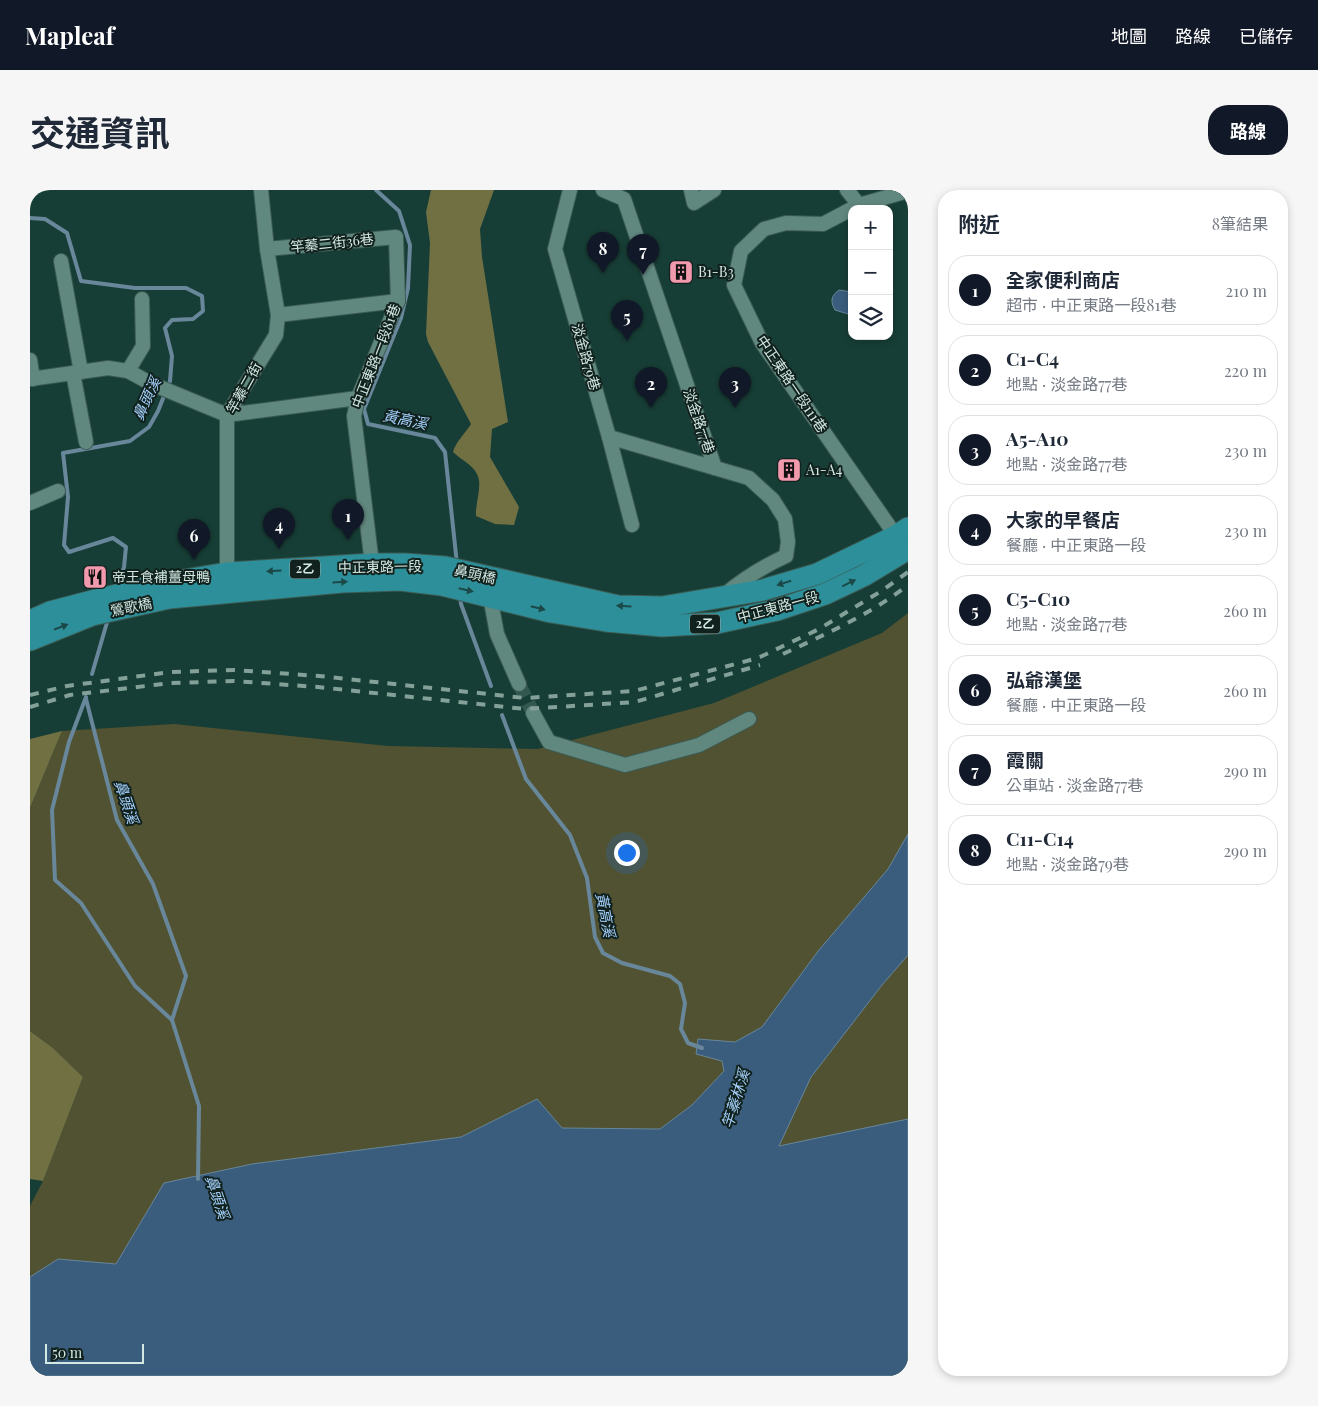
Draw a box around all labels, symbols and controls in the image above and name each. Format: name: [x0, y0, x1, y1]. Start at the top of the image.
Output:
text: Mapleaf: [25, 19, 114, 51]
text: 地圖: [1111, 24, 1147, 48]
text: 路線: [1175, 24, 1211, 48]
text: 已儲存: [1239, 24, 1293, 48]
button: 路線: [1208, 105, 1288, 155]
text: 交通資訊: [30, 108, 170, 155]
map controls: [848, 205, 893, 340]
button: +: [848, 205, 893, 250]
text: 附近: [958, 209, 1000, 237]
text: 8筆結果: [1212, 213, 1268, 234]
street label: 竿蓁二街36巷: [289, 229, 374, 256]
pin: 8: [587, 232, 619, 273]
pin: 7: [627, 234, 659, 275]
button: −: [848, 250, 893, 295]
building icon: B1-B3: [668, 259, 694, 285]
place label: B1-B3: [698, 262, 734, 281]
text: 全家便利商店: [1006, 266, 1120, 292]
text: 1: [972, 280, 978, 301]
text: 210 m: [1226, 280, 1267, 301]
text: 超市 · 中正東路一段81巷: [1006, 294, 1176, 315]
button: layers: [848, 295, 893, 340]
pin: 5: [611, 300, 643, 341]
street label: 中正東路一段81巷: [347, 301, 404, 411]
street label: 淡金路79巷: [568, 321, 605, 393]
street label: 中正東路一段111巷: [753, 331, 832, 436]
text: C1-C4: [1006, 345, 1059, 371]
street label: 竿蓁二街: [222, 359, 265, 417]
text: 2: [971, 360, 979, 381]
text: 220 m: [1224, 360, 1267, 381]
pin: 2: [635, 367, 667, 408]
pin: 3: [719, 367, 751, 408]
water label: 鼻頭溪: [128, 372, 166, 423]
text: 地點 · 淡金路77巷: [1006, 373, 1127, 394]
street label: 淡金路77巷: [680, 386, 719, 456]
water label: 黃高溪: [381, 405, 431, 434]
text: A5-A10: [1006, 425, 1068, 451]
text: 3: [971, 440, 979, 461]
text: 230 m: [1224, 440, 1267, 461]
text: 地點 · 淡金路77巷: [1006, 453, 1127, 474]
building icon: A1-A4: [776, 457, 802, 483]
place label: A1-A4: [805, 460, 843, 479]
pin: 1: [332, 499, 364, 540]
text: 大家的早餐店: [1006, 506, 1120, 532]
pin: 4: [263, 508, 295, 549]
pin: 6: [178, 519, 210, 560]
text: 4: [971, 520, 979, 541]
text: 230 m: [1224, 520, 1267, 541]
text: 餐廳 · 中正東路一段: [1006, 534, 1146, 555]
street label: 中正東路一段: [338, 556, 422, 577]
road number: 2乙: [290, 559, 320, 578]
street label: 鼻頭橋: [453, 560, 498, 587]
restaurant icon: 帝王食補薑母鴨: [82, 564, 108, 590]
place label: 帝王食補薑母鴨: [112, 567, 210, 586]
one-way arrow: [266, 567, 282, 575]
one-way arrow: [332, 578, 348, 586]
one-way arrow: [842, 578, 856, 586]
one-way arrow: [777, 580, 792, 588]
text: C5-C10: [1006, 585, 1070, 611]
one-way arrow: [458, 586, 473, 594]
street label: 中正東路一段: [735, 586, 821, 627]
street label: 鶯歌橋: [108, 593, 153, 620]
text: 5: [971, 600, 979, 621]
text: 260 m: [1223, 600, 1267, 621]
one-way arrow: [616, 602, 632, 610]
one-way arrow: [530, 604, 545, 612]
text: 地點 · 淡金路77巷: [1006, 613, 1127, 634]
road number: 2乙: [690, 614, 720, 634]
one-way arrow: [54, 623, 68, 631]
text: 弘爺漢堡: [1006, 666, 1082, 692]
text: 6: [971, 680, 979, 701]
text: 260 m: [1223, 680, 1267, 701]
text: 餐廳 · 中正東路一段: [1006, 694, 1146, 715]
text: 霞關: [1006, 746, 1044, 772]
text: 7: [971, 760, 979, 781]
text: 290 m: [1223, 760, 1267, 781]
text: 公車站 · 淡金路77巷: [1006, 774, 1143, 795]
water label: 鼻頭溪: [110, 777, 144, 828]
text: C11-C14: [1006, 825, 1074, 851]
your location: [614, 840, 640, 866]
text: 8: [971, 840, 979, 861]
text: 290 m: [1223, 840, 1267, 861]
text: 地點 · 淡金路79巷: [1006, 853, 1129, 874]
water label: 黃高溪: [592, 891, 620, 941]
water label: 竿蓁林溪: [717, 1065, 754, 1130]
water label: 鼻頭溪: [201, 1172, 235, 1223]
scale bar: [45, 1341, 144, 1364]
text: 50 m: [52, 1343, 82, 1362]

